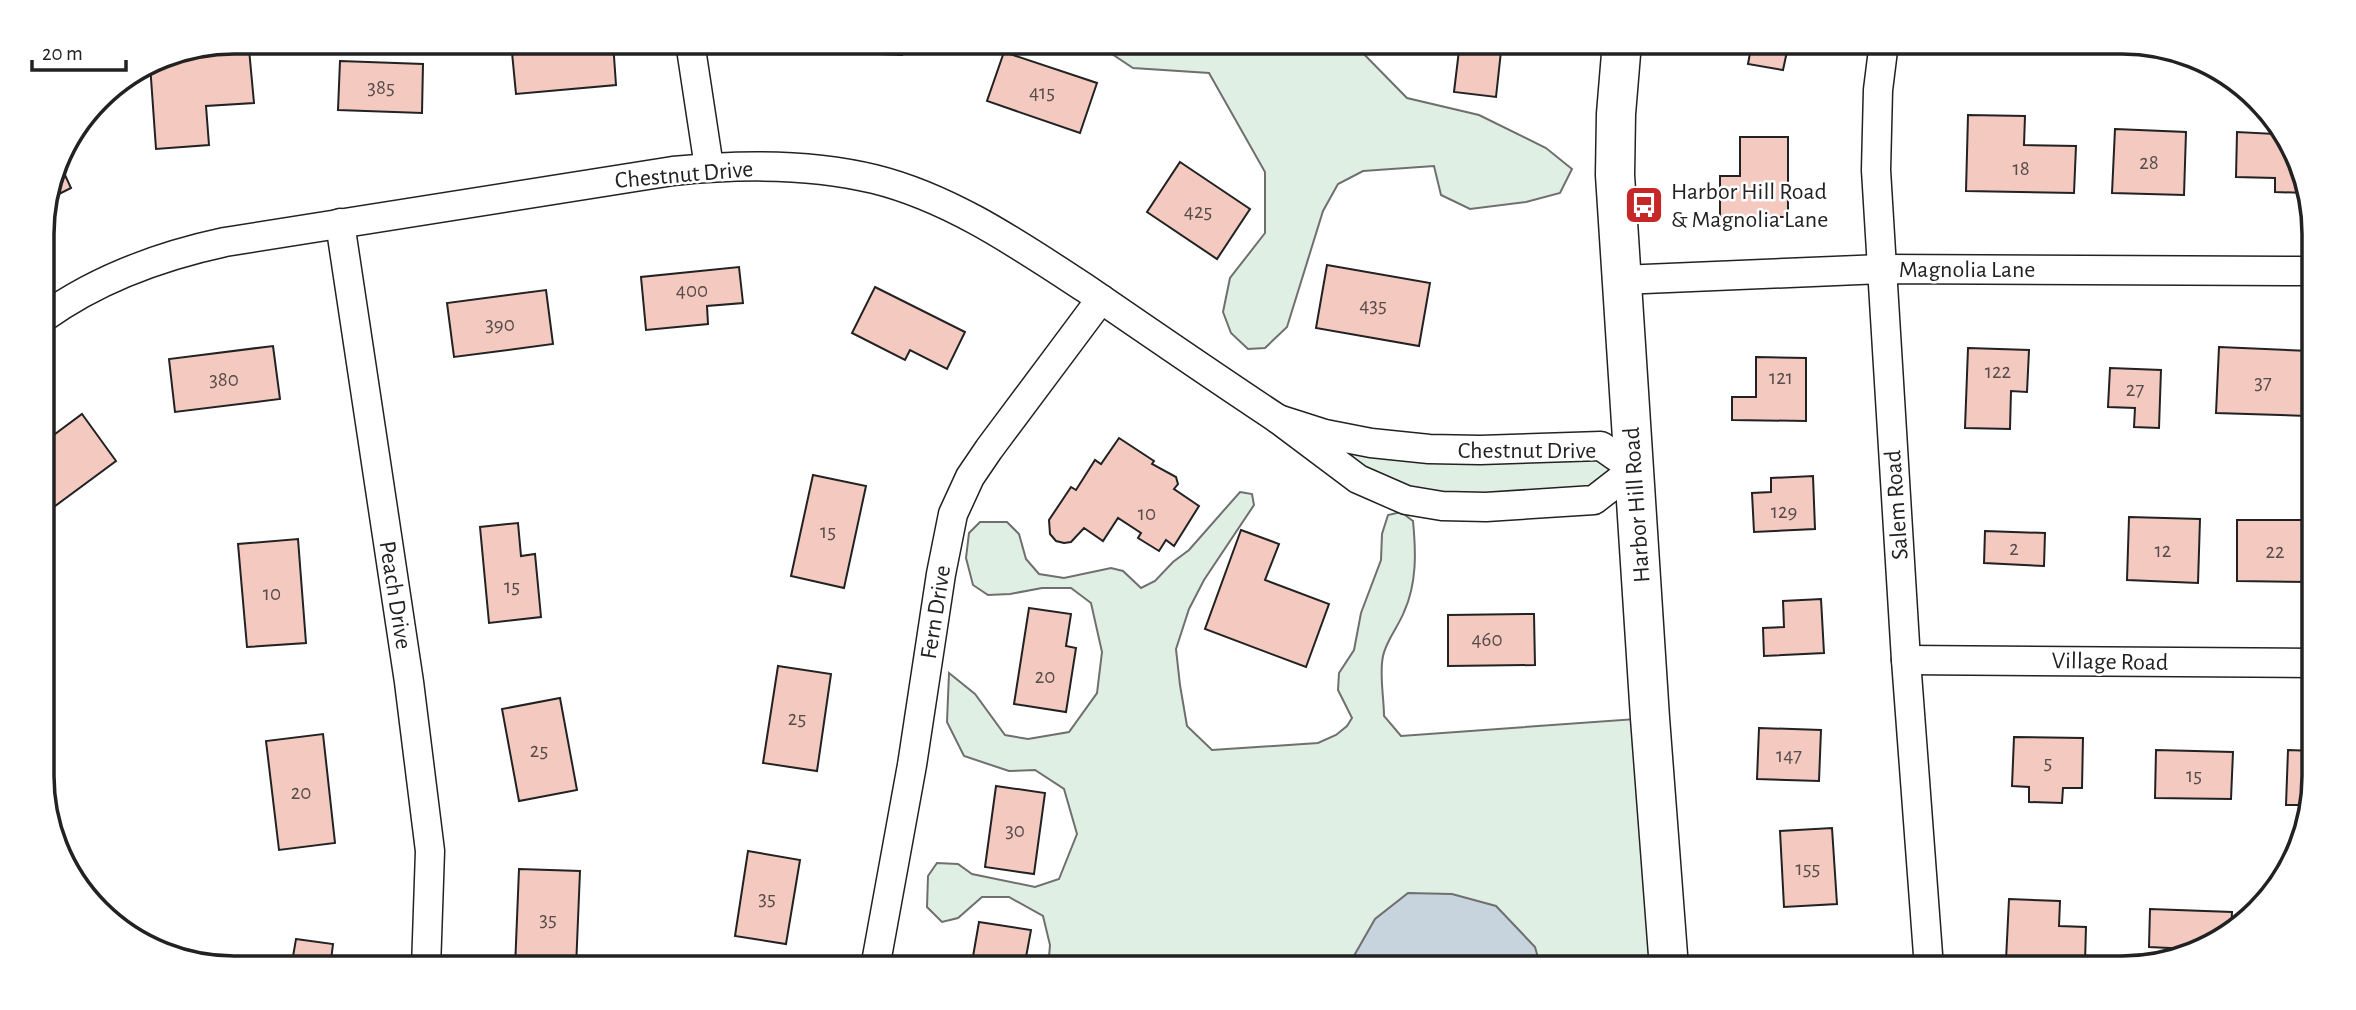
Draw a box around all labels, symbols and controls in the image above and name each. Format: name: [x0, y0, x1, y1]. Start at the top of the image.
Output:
scale bar: [32, 28, 126, 72]
text: 20 m: [42, 43, 83, 64]
house number: 385: [367, 77, 395, 98]
house number: 415: [1029, 82, 1055, 103]
house number: 28: [2139, 152, 2159, 173]
street label: Chestnut Drive: [614, 157, 754, 193]
house number: 18: [2012, 158, 2030, 179]
place label: Harbor Hill Road & Magnolia Lane: [1671, 180, 1828, 232]
bus stop icon: Harbor Hill Road & Magnolia Lane: [1623, 184, 1665, 226]
house number: 425: [1184, 201, 1212, 222]
street label: Magnolia Lane: [1899, 258, 2035, 282]
house number: 400: [676, 280, 708, 301]
house number: 435: [1359, 295, 1387, 316]
house number: 390: [485, 314, 515, 335]
house number: 122: [1985, 361, 2011, 382]
house number: 121: [1769, 367, 1793, 388]
house number: 380: [209, 369, 239, 390]
house number: 37: [2254, 372, 2272, 393]
house number: 27: [2126, 379, 2144, 400]
street label: Harbor Hill Road: [1620, 426, 1654, 584]
street label: Chestnut Drive: [1458, 439, 1596, 463]
street label: Salem Road: [1881, 449, 1913, 561]
house number: 129: [1771, 501, 1797, 522]
house number: 10: [1138, 503, 1156, 524]
house number: 15: [820, 521, 836, 542]
house number: 2: [2009, 538, 2019, 559]
street label: Peach Drive: [375, 539, 415, 651]
house number: 12: [2155, 540, 2171, 561]
house number: 22: [2265, 541, 2285, 562]
street label: Fern Drive: [917, 564, 955, 661]
house number: 15: [504, 576, 520, 597]
house number: 10: [263, 583, 281, 604]
house number: 460: [1471, 629, 1503, 650]
street label: Village Road: [2051, 649, 2169, 675]
house number: 20: [1035, 666, 1055, 687]
house number: 25: [788, 708, 806, 729]
house number: 25: [530, 740, 548, 761]
house number: 147: [1776, 745, 1802, 766]
house number: 5: [2044, 752, 2052, 773]
house number: 15: [2186, 765, 2202, 786]
house number: 20: [291, 782, 311, 803]
house number: 30: [1005, 820, 1025, 841]
house number: 155: [1796, 858, 1820, 879]
house number: 35: [758, 888, 776, 909]
house number: 35: [539, 909, 557, 930]

